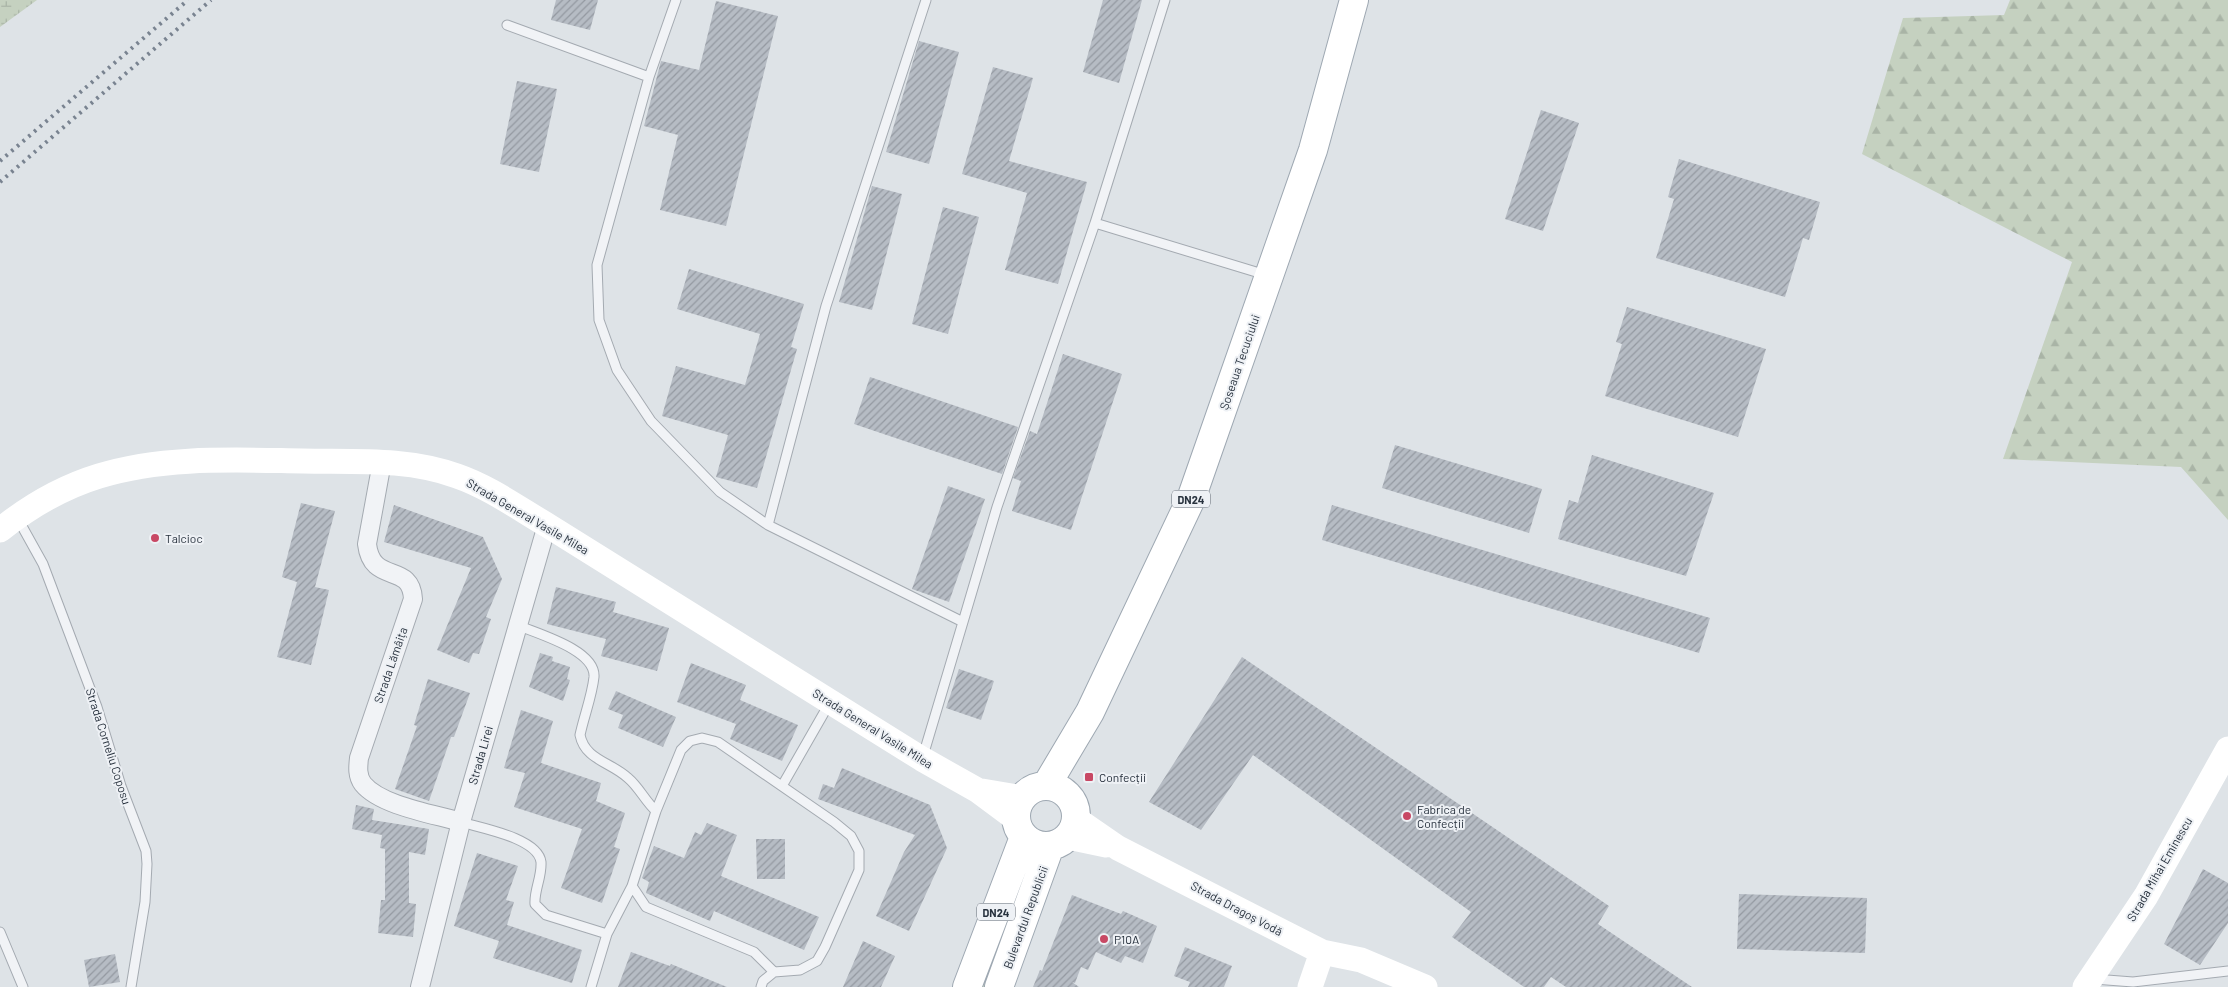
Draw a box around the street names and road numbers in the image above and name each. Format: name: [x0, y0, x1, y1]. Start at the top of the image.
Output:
street label: Șoseaua Tecuciului: [1216, 313, 1262, 411]
street label: Strada General Vasile Milea: [464, 475, 592, 557]
road number: DN24: [1172, 490, 1210, 508]
street label: Strada Lămâița: [370, 625, 410, 705]
street label: Strada General Vasile Milea: [810, 685, 936, 771]
street label: Strada Corneliu Coposu: [84, 686, 134, 806]
street label: Strada Lirei: [465, 724, 495, 786]
street label: Strada Mihai Eminescu: [2123, 814, 2195, 924]
street label: Bulevardul Republicii: [1000, 864, 1050, 970]
street label: Strada Dragoș Vodă: [1189, 878, 1285, 938]
road number: DN24: [977, 904, 1015, 920]

